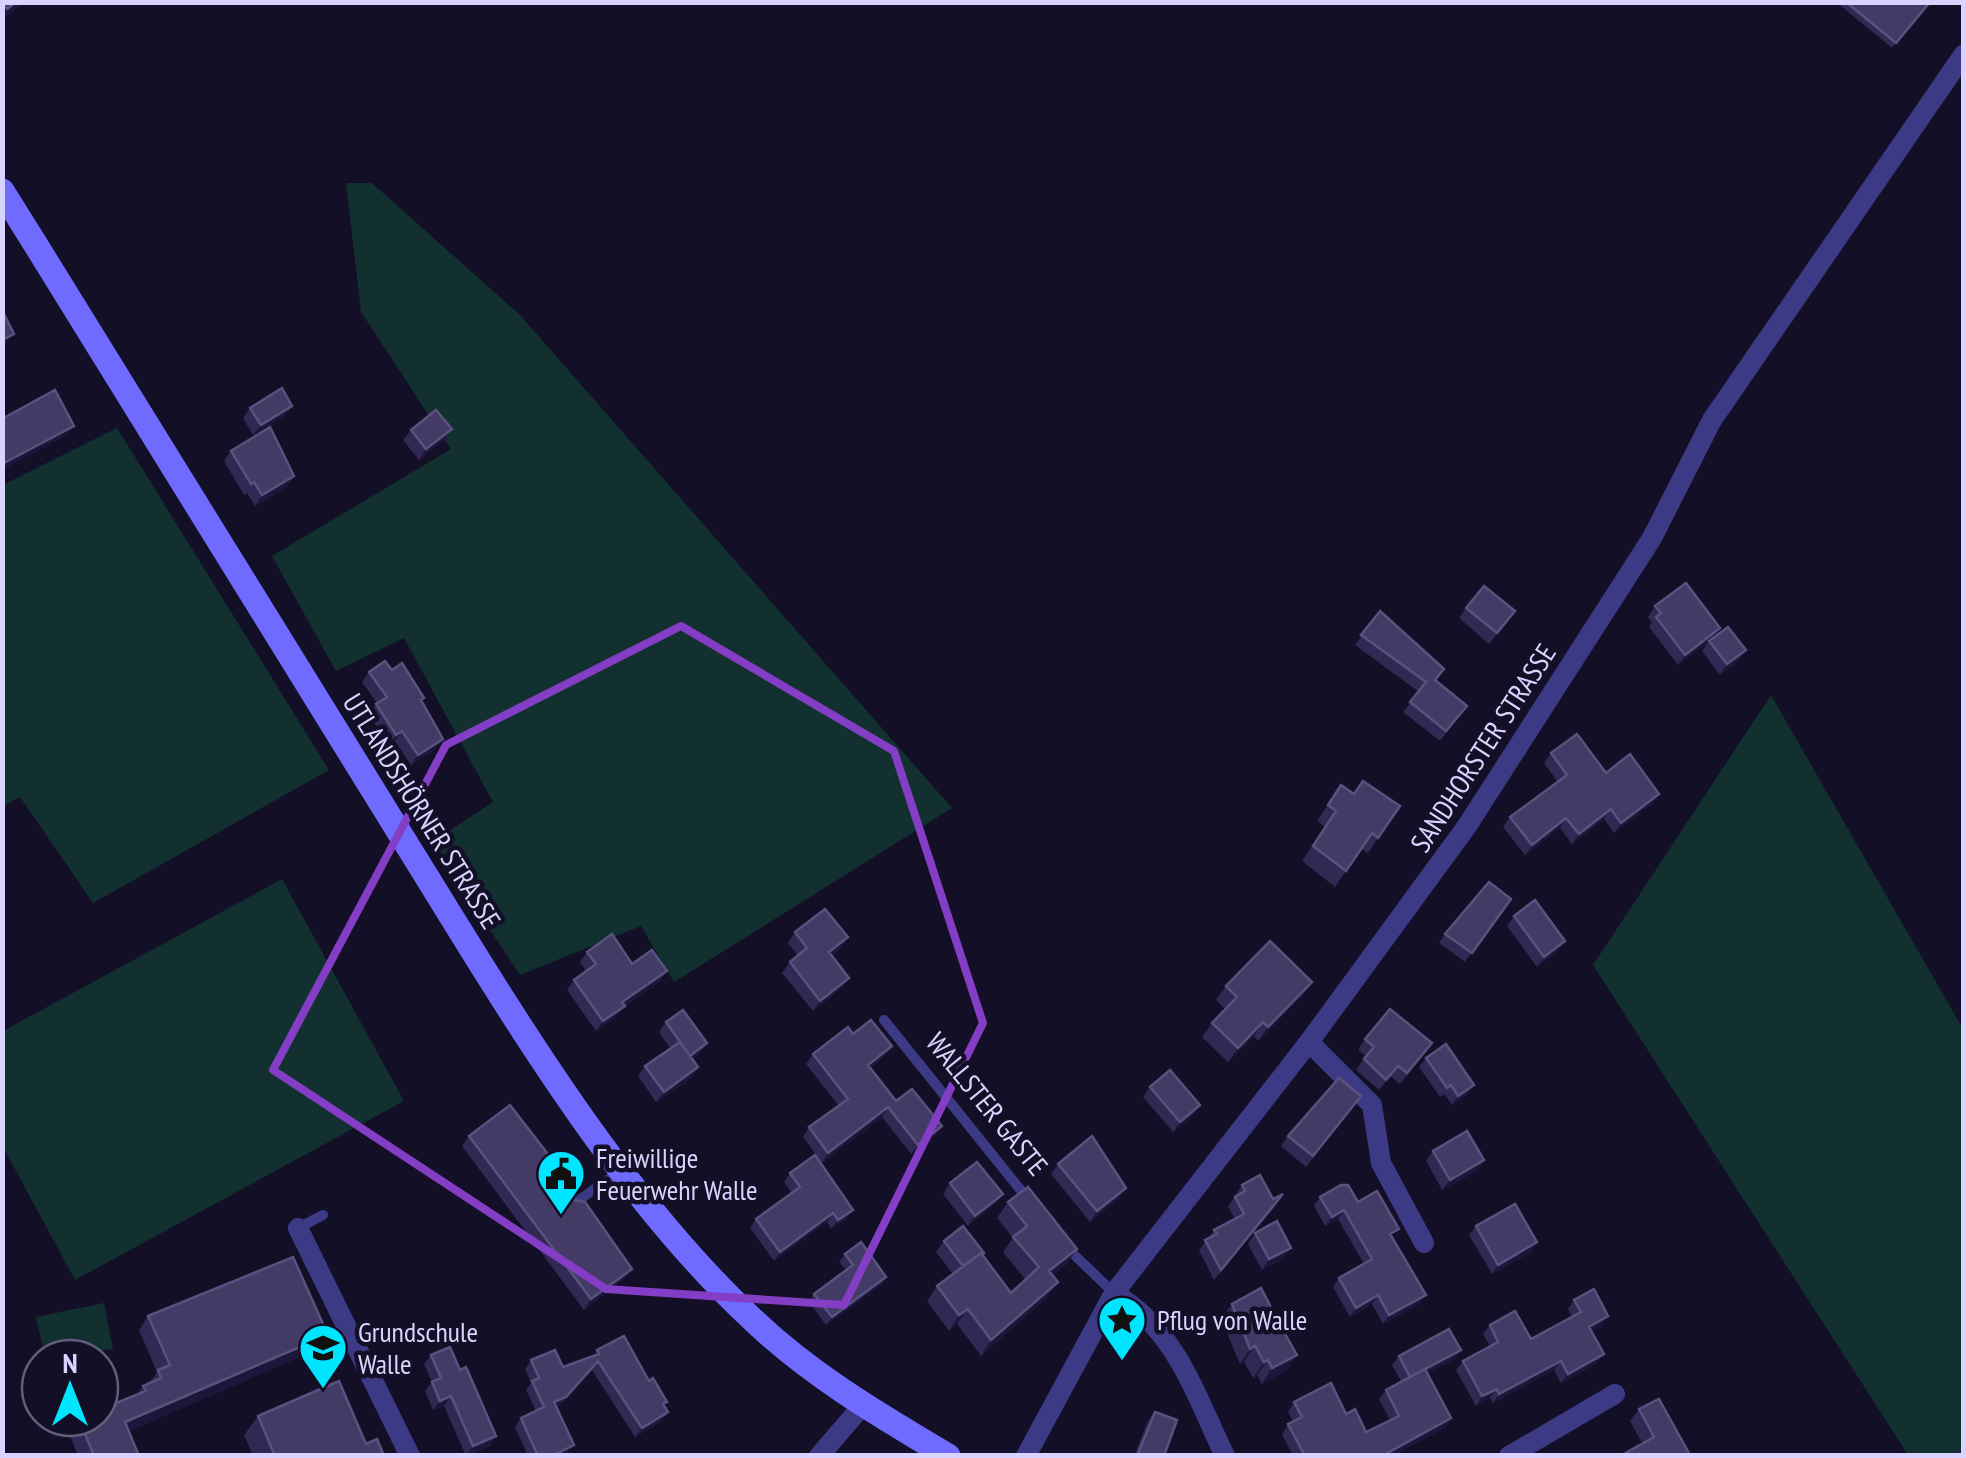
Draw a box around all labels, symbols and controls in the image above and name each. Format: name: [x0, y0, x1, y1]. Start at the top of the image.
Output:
street label: SANDHORSTER STRASSE: [1401, 636, 1564, 859]
street label: UTLANDSHÖRNER STRASSE: [335, 686, 510, 935]
street label: WALLSTER GASTE: [918, 1024, 1057, 1183]
place label: Freiwillige Feuerwehr Walle: [596, 1139, 758, 1208]
public building icon: Freiwillige Feuerwehr Walle: [535, 1148, 587, 1216]
place icon: Pflug von Walle: [1096, 1294, 1148, 1362]
place label: Pflug von Walle: [1157, 1301, 1307, 1338]
place label: Grundschule Walle: [358, 1313, 478, 1382]
school or university icon: Grundschule Walle: [297, 1322, 349, 1390]
north arrow: [20, 1338, 120, 1438]
text: N: [62, 1344, 78, 1381]

